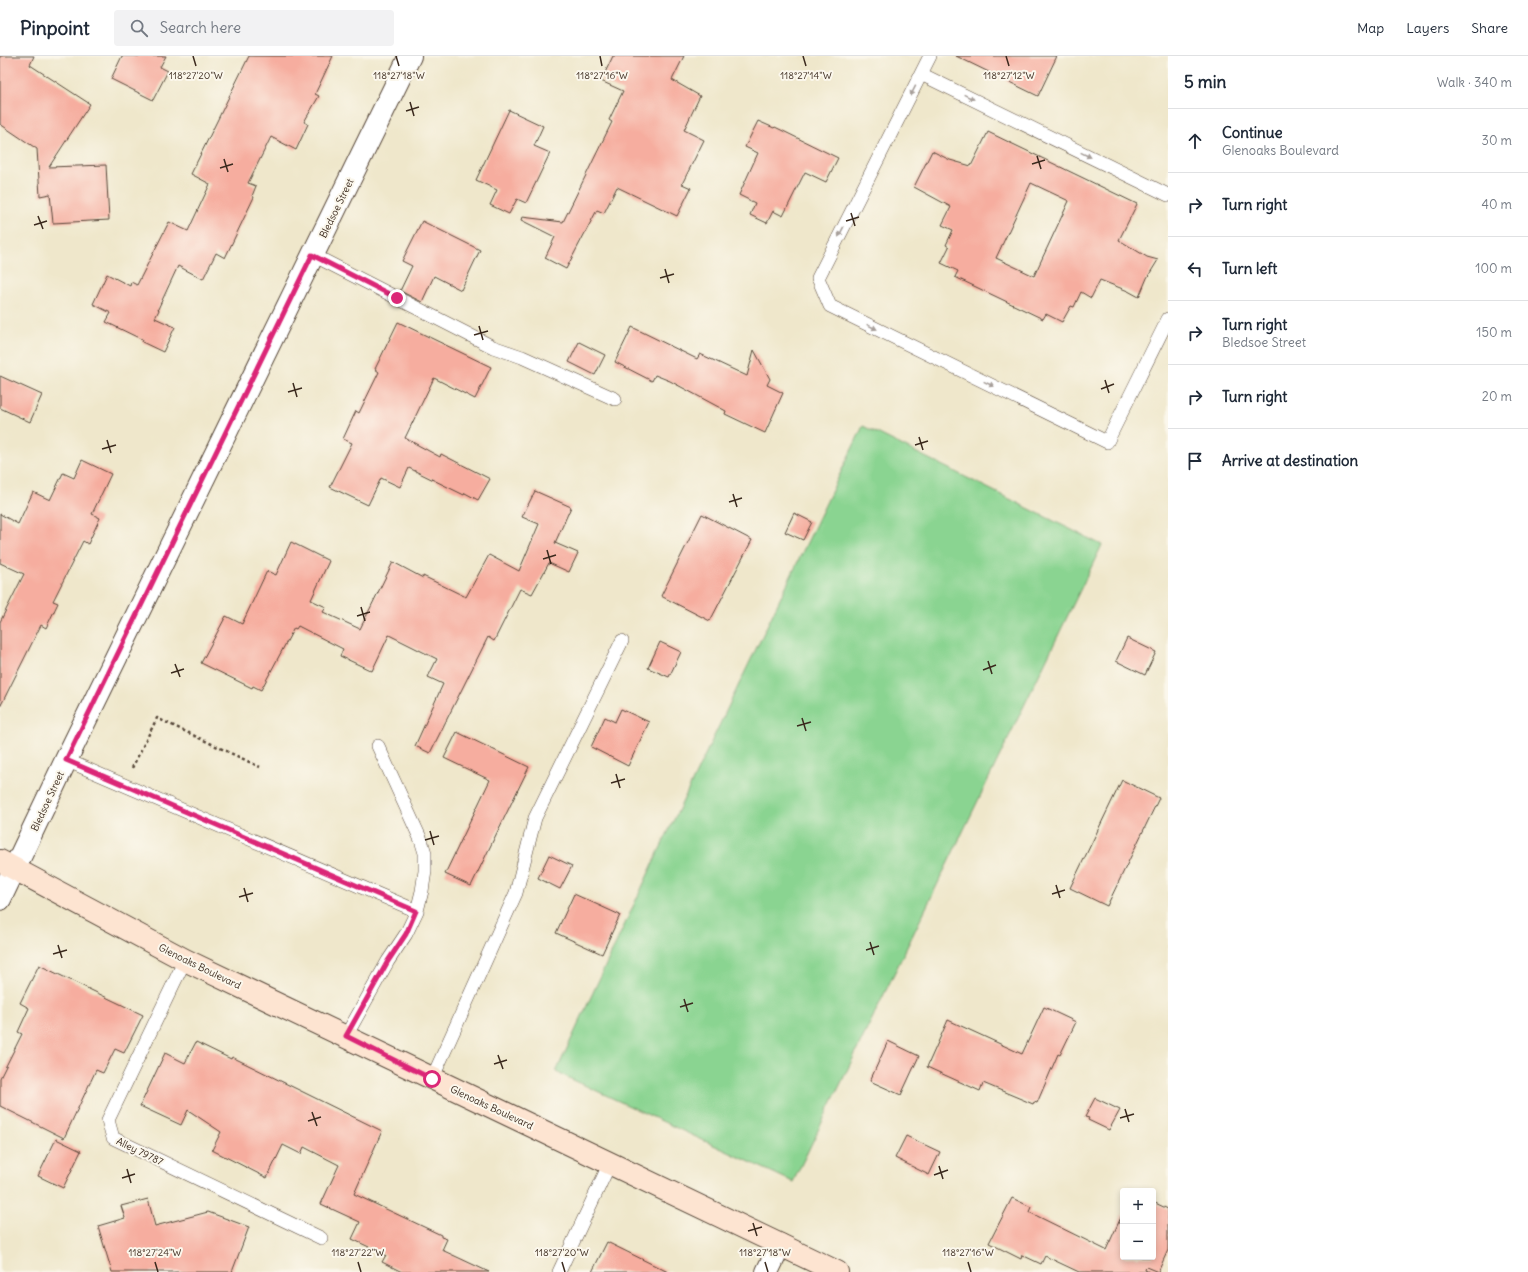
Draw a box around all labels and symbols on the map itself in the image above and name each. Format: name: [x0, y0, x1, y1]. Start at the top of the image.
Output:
text: 118°27'20"W: [169, 69, 223, 82]
text: 118°27'18"W: [373, 69, 425, 82]
text: 118°27'16"W: [576, 69, 628, 82]
text: 118°27'14"W: [780, 69, 832, 82]
text: 118°27'12"W: [983, 69, 1035, 82]
one-way arrow: [910, 85, 916, 97]
one-way arrow: [963, 94, 975, 100]
one-way arrow: [1080, 152, 1091, 158]
street label: Bledsoe Street: [316, 176, 357, 240]
one-way arrow: [838, 226, 844, 237]
route end: [388, 289, 406, 307]
one-way arrow: [867, 324, 878, 330]
one-way arrow: [983, 381, 995, 388]
street label: Bledsoe Street: [28, 769, 67, 833]
street label: Glenoaks Boulevard: [156, 941, 243, 992]
route start: [423, 1070, 441, 1088]
street label: Glenoaks Boulevard: [448, 1083, 535, 1132]
street label: Alley 79787: [114, 1135, 165, 1168]
text: 118°27'24"W: [129, 1246, 181, 1259]
text: 118°27'22"W: [332, 1246, 384, 1259]
text: 118°27'20"W: [535, 1246, 589, 1259]
text: 118°27'18"W: [739, 1246, 791, 1259]
text: 118°27'16"W: [942, 1246, 994, 1259]

